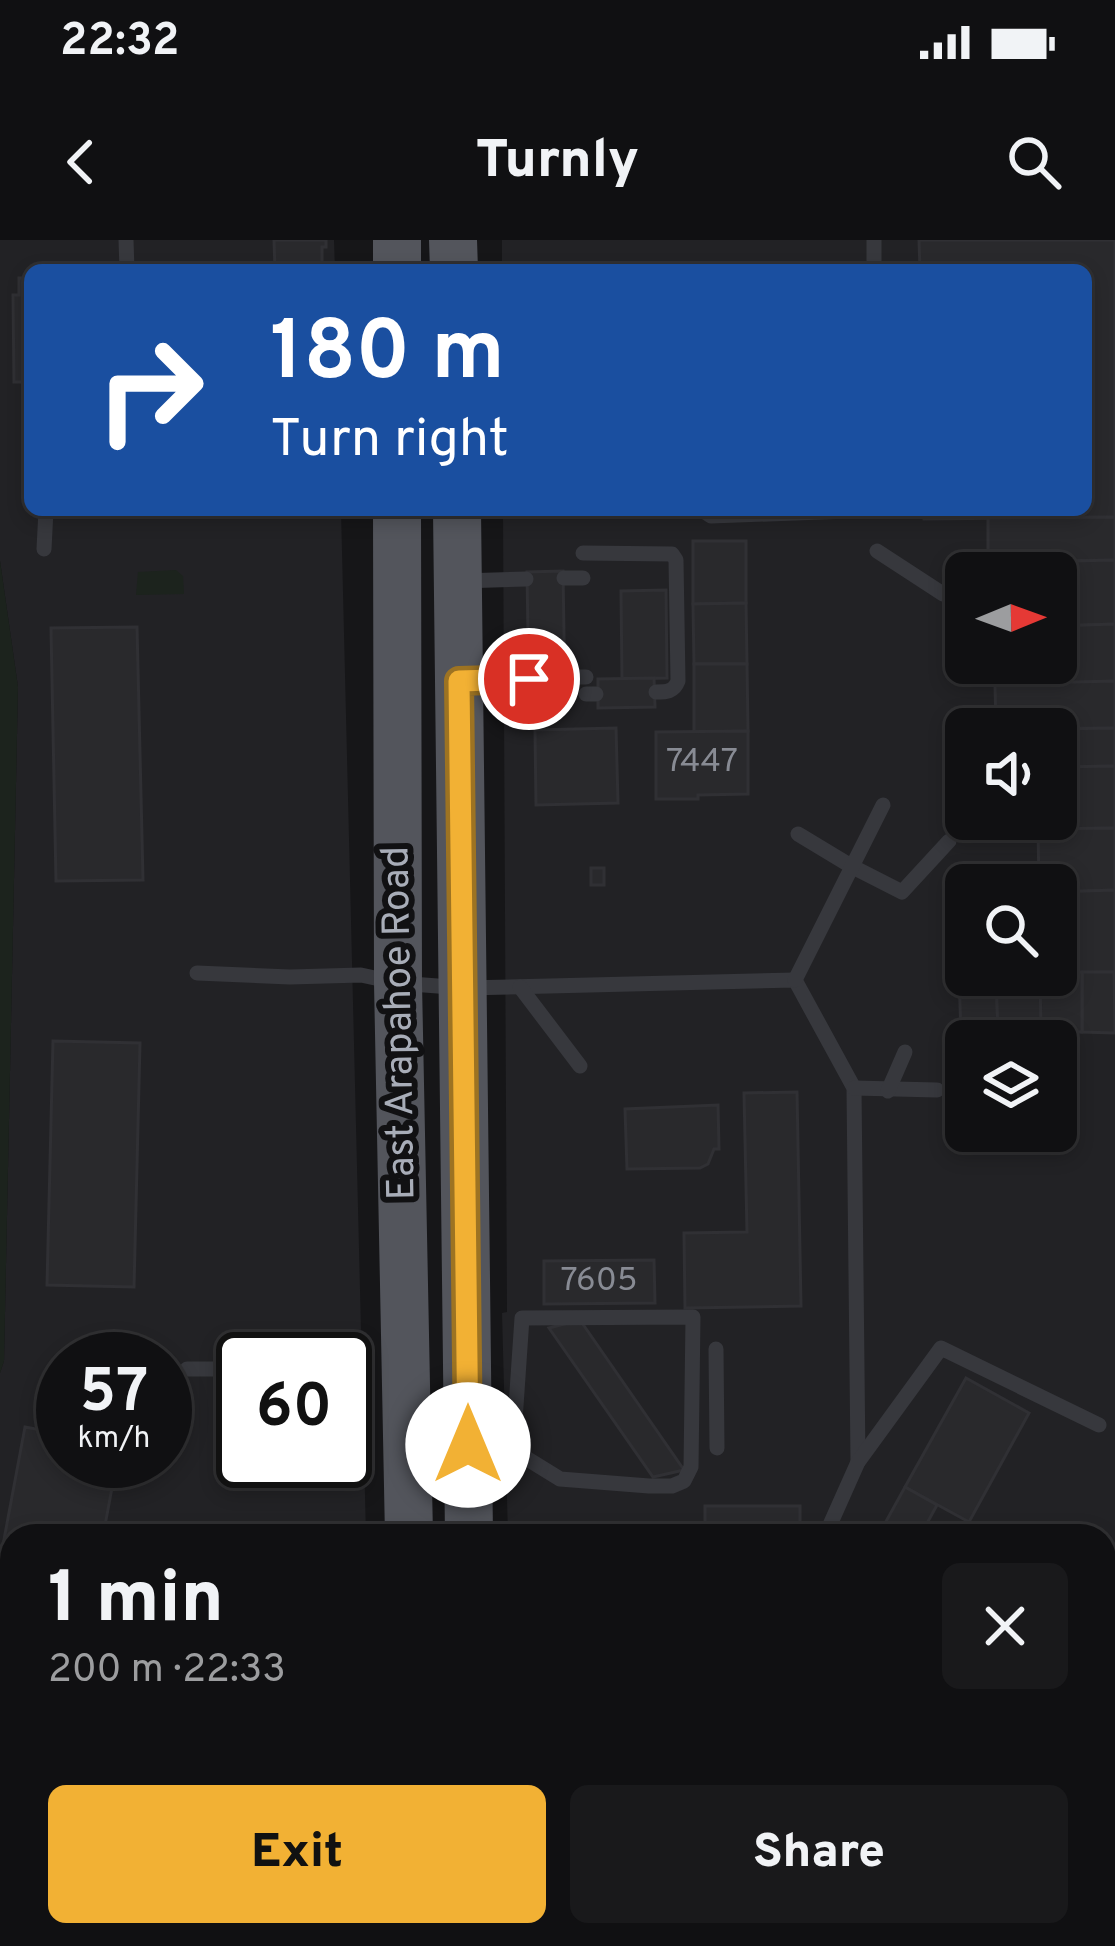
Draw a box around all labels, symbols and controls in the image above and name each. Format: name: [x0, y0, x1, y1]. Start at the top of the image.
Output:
text: 22:32: [60, 14, 180, 71]
text: Turnly: [476, 128, 639, 197]
icon: back: [48, 129, 114, 195]
icon: search: [1001, 129, 1067, 195]
text: 180 m: [270, 303, 505, 409]
icon: right: [72, 312, 228, 468]
text: Turn right: [270, 407, 509, 476]
north arrow: [945, 552, 1077, 684]
map controls: [945, 552, 1077, 1152]
pin: [478, 628, 580, 730]
icon: arrive: [496, 646, 562, 712]
button: sound: [945, 708, 1077, 840]
house number: 7447: [666, 742, 738, 784]
street label: East Arapahoe Road: [373, 845, 429, 1201]
button: search: [945, 864, 1077, 996]
button: layers: [945, 1020, 1077, 1152]
house number: 7605: [561, 1261, 637, 1303]
speed limit sign: 60: [216, 1332, 372, 1488]
text: 57: [80, 1357, 148, 1433]
position arrow: [405, 1382, 531, 1508]
text: km/h: [78, 1421, 150, 1458]
text: 1 min: [48, 1556, 224, 1648]
button: close: [942, 1563, 1068, 1689]
text: 200 m · 22:33: [48, 1647, 286, 1696]
button: Exit: [48, 1785, 546, 1923]
button: Share: [570, 1785, 1068, 1923]

